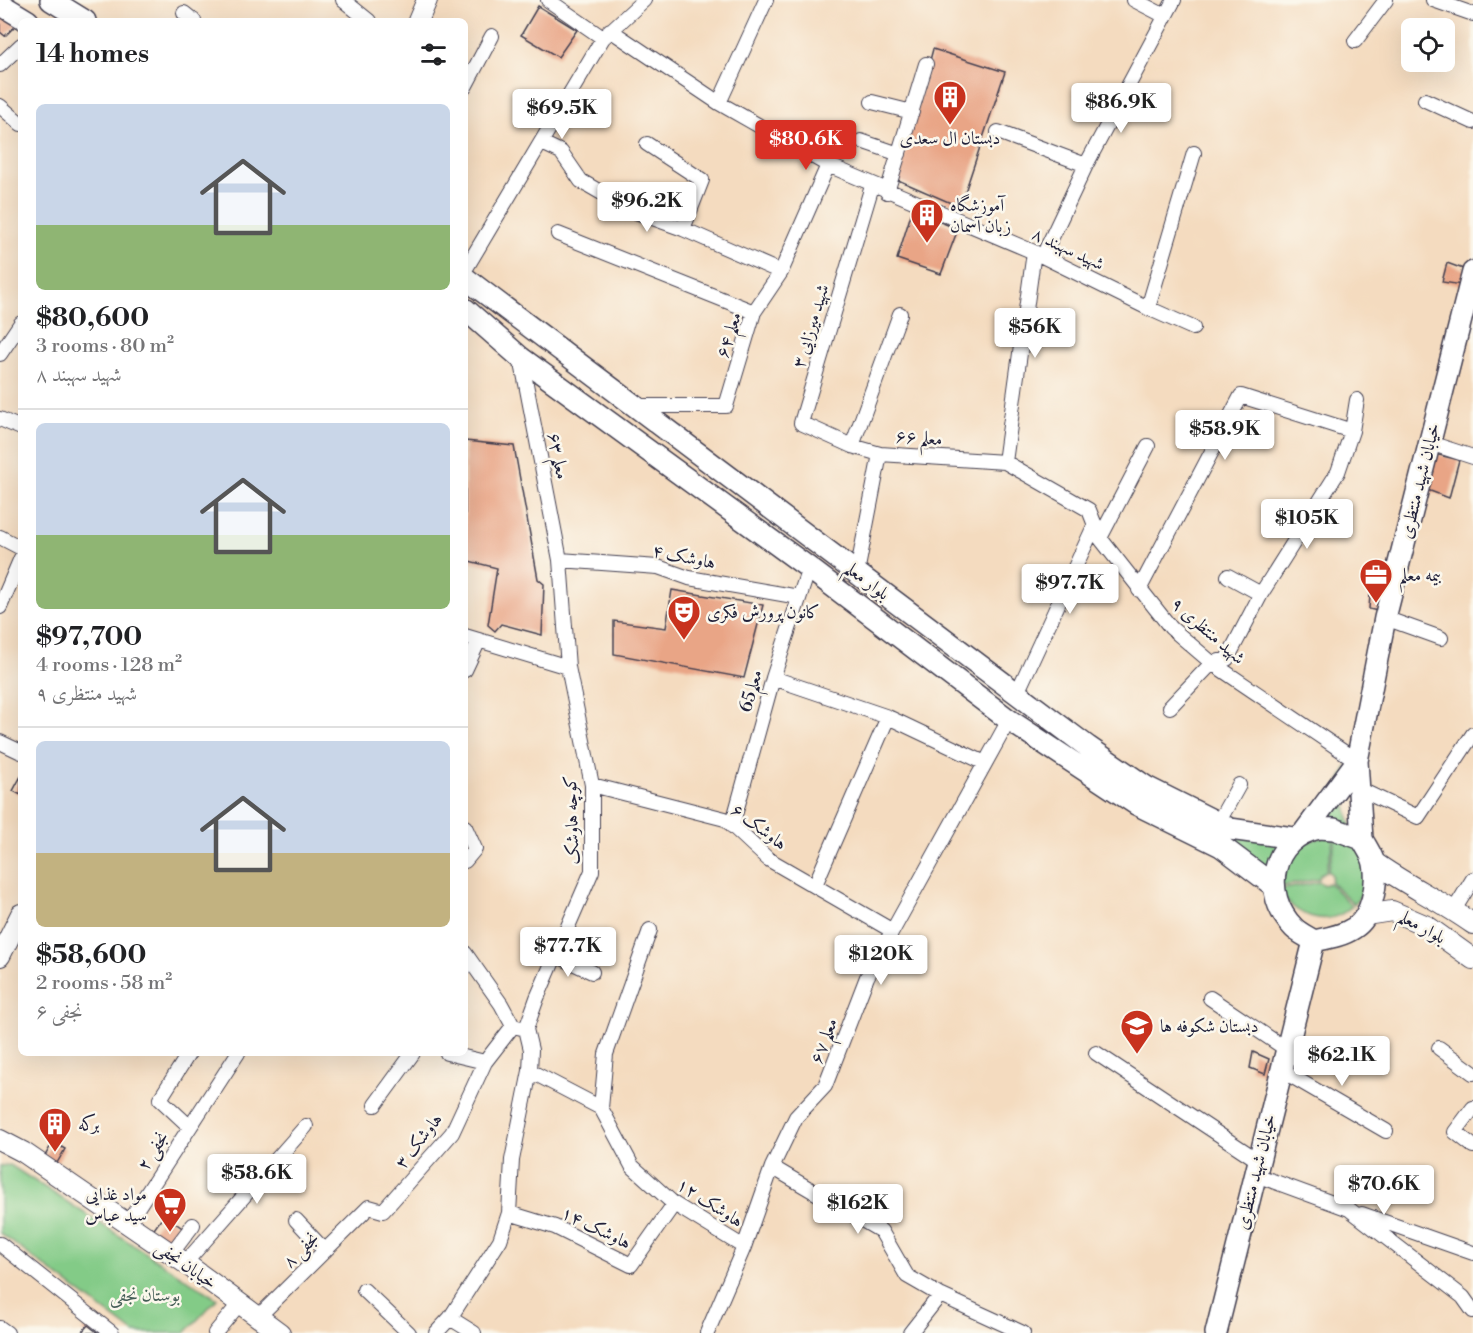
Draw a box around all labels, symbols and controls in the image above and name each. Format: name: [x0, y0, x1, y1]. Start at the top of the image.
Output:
map controls: [1401, 18, 1455, 72]
button: locate: [1401, 18, 1455, 72]
text: 14 homes: [36, 38, 149, 70]
icon: filters: [417, 38, 450, 71]
building icon: دبستان ال سعدی: [932, 79, 968, 126]
pin: $86.9K: [1072, 83, 1170, 134]
pin: $69.5K: [513, 89, 611, 140]
text: $86.9K: [1085, 90, 1157, 115]
text: $69.5K: [526, 96, 598, 121]
pin: $80.6K: [757, 120, 855, 171]
text: $80.6K: [769, 127, 843, 152]
place label: دبستان ال سعدی: [900, 127, 1000, 150]
icon: home: [189, 143, 297, 251]
pin: $96.2K: [598, 182, 696, 233]
text: $96.2K: [611, 189, 683, 214]
place label: آموزشگاه زبان آسمان: [950, 193, 1011, 238]
building icon: آموزشگاه زبان آسمان: [909, 197, 945, 244]
street label: شهید سهبند ۸: [1028, 222, 1108, 276]
street label: شهید میرزایی ۳: [787, 281, 835, 371]
text: $80,600: [36, 302, 149, 334]
pin: $56K: [999, 308, 1071, 359]
street label: معلم ۶۴: [711, 309, 753, 363]
text: $56K: [1008, 315, 1062, 340]
text: 3 rooms · 80 m²: [36, 334, 174, 359]
text: شهید سهبند ۸: [36, 363, 122, 388]
pin: $58.9K: [1176, 410, 1274, 461]
text: $58.9K: [1189, 417, 1261, 442]
street label: خیابان شهید منتظری: [1395, 421, 1445, 541]
street label: معلم ۶۶: [894, 425, 943, 457]
street label: معلم ۶۳: [536, 431, 574, 482]
icon: home: [189, 462, 297, 570]
pin: $105K: [1265, 499, 1349, 550]
text: $105K: [1275, 506, 1339, 531]
street label: هاوشک ۴: [650, 539, 718, 575]
street label: بلوار معلم: [836, 557, 894, 610]
office icon: بیمه معلم: [1358, 557, 1394, 604]
pin: $97.7K: [1021, 564, 1119, 615]
place label: بیمه معلم: [1399, 564, 1441, 593]
text: $97.7K: [1036, 571, 1104, 596]
street label: شهید منتظری ۹: [1166, 592, 1250, 670]
theatre icon: کانون پرورش فکری: [666, 594, 702, 641]
place label: کانون پرورش فکری: [707, 601, 820, 624]
text: $97,700: [36, 621, 142, 653]
text: 4 rooms · 128 m²: [36, 653, 182, 678]
street label: معلم65: [734, 667, 774, 717]
text: شهید منتظری ۹: [36, 682, 137, 707]
street label: کوچه هاوشک: [559, 775, 586, 865]
icon: home: [189, 780, 297, 888]
street label: هاوشک ۶: [726, 798, 792, 856]
street label: بلوار معلم: [1391, 905, 1450, 955]
pin: $77.7K: [519, 927, 617, 978]
text: $77.7K: [534, 934, 602, 959]
pin: $120K: [839, 935, 923, 986]
text: $58,600: [36, 939, 146, 971]
text: $120K: [848, 942, 914, 967]
text: 2 rooms · 58 m²: [36, 971, 172, 996]
text: نجفی ۶: [36, 1000, 83, 1025]
school or university icon: دبستان شکوفه ها: [1119, 1008, 1155, 1055]
street label: معلم ۶۷: [805, 1015, 849, 1069]
place label: دبستان شکوفه ها: [1160, 1015, 1259, 1038]
pin: $62.1K: [1293, 1036, 1391, 1087]
text: $62.1K: [1308, 1043, 1376, 1068]
building icon: برکه: [37, 1106, 73, 1153]
street label: هاوشک ۳: [390, 1109, 448, 1173]
street label: خیابان شهید منتظری: [1231, 1112, 1281, 1232]
place label: برکه: [78, 1113, 99, 1136]
street label: نجفی ۲: [132, 1127, 175, 1175]
pin: $58.6K: [208, 1154, 306, 1205]
text: $58.6K: [221, 1161, 293, 1186]
pin: $70.6K: [1335, 1165, 1433, 1216]
text: $70.6K: [1348, 1172, 1420, 1197]
street label: هاوشک ۱۲: [672, 1173, 748, 1233]
place label: مواد غذایی سید عباس: [85, 1183, 147, 1227]
pin: $162K: [816, 1184, 900, 1235]
supermarket icon: مواد غذایی سید عباس: [152, 1186, 188, 1233]
text: $162K: [827, 1191, 889, 1216]
street label: هاوشک ۱۴: [557, 1201, 635, 1255]
street label: نجفی ۸: [278, 1227, 325, 1274]
street label: خیابان نجفی: [150, 1236, 221, 1295]
park label: بوستان نجفی: [110, 1284, 180, 1308]

